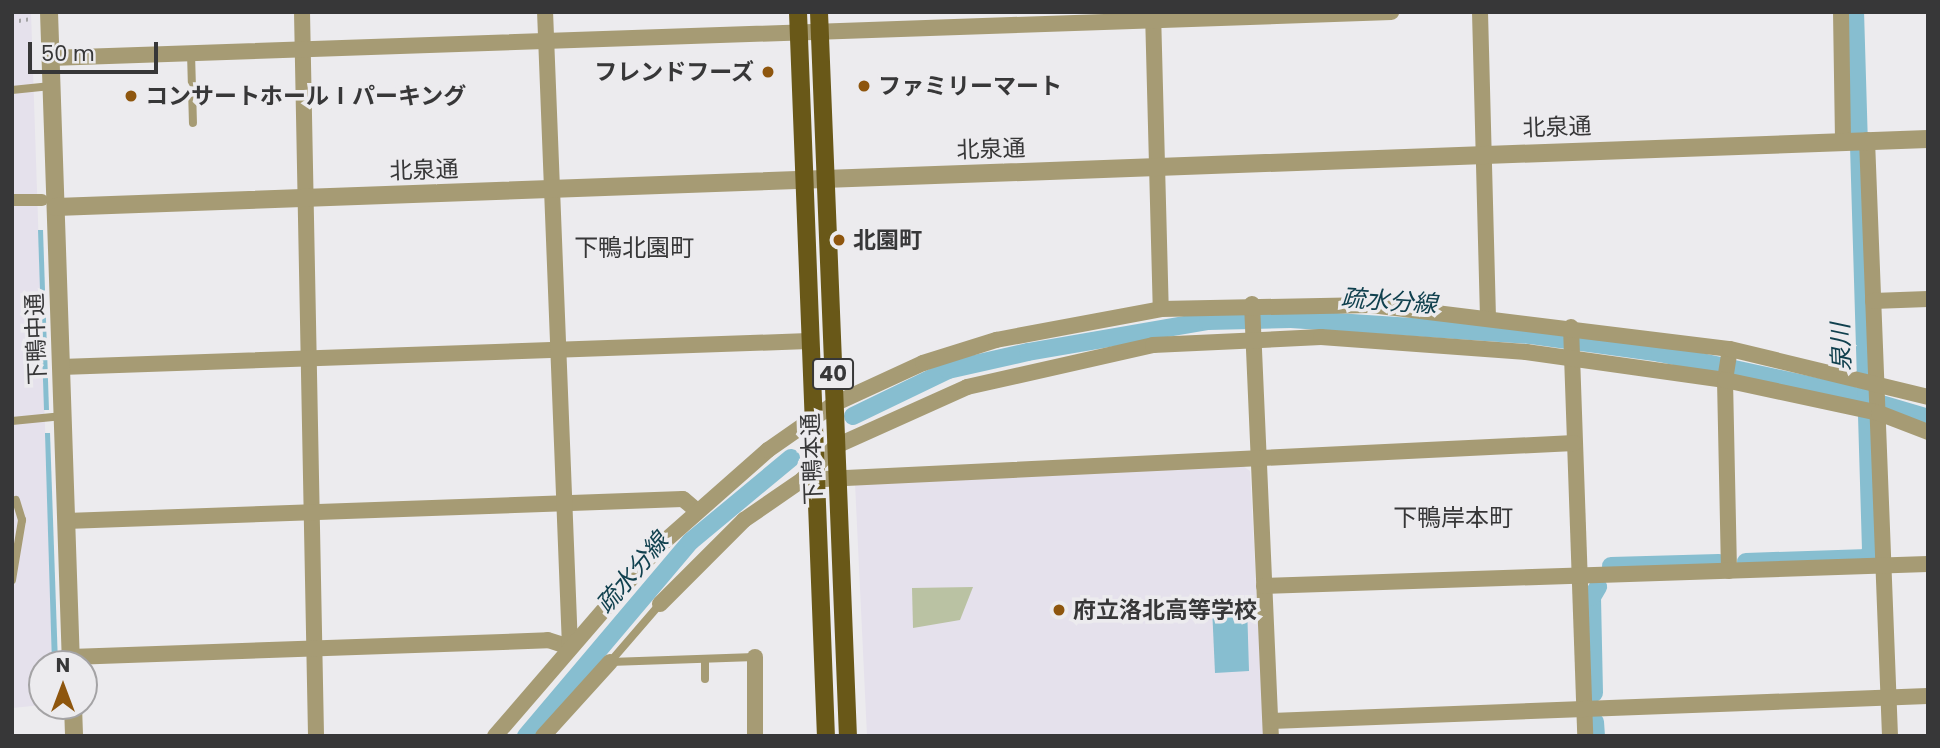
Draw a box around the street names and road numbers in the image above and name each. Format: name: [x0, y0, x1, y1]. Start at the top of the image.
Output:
street label: 北泉通: [1522, 112, 1592, 142]
street label: 北泉通: [956, 134, 1026, 164]
street label: 北泉通: [389, 155, 459, 185]
street label: 下鴨中通: [21, 293, 51, 385]
road number: 40: [812, 356, 854, 392]
street label: 下鴨本通: [797, 413, 827, 505]

